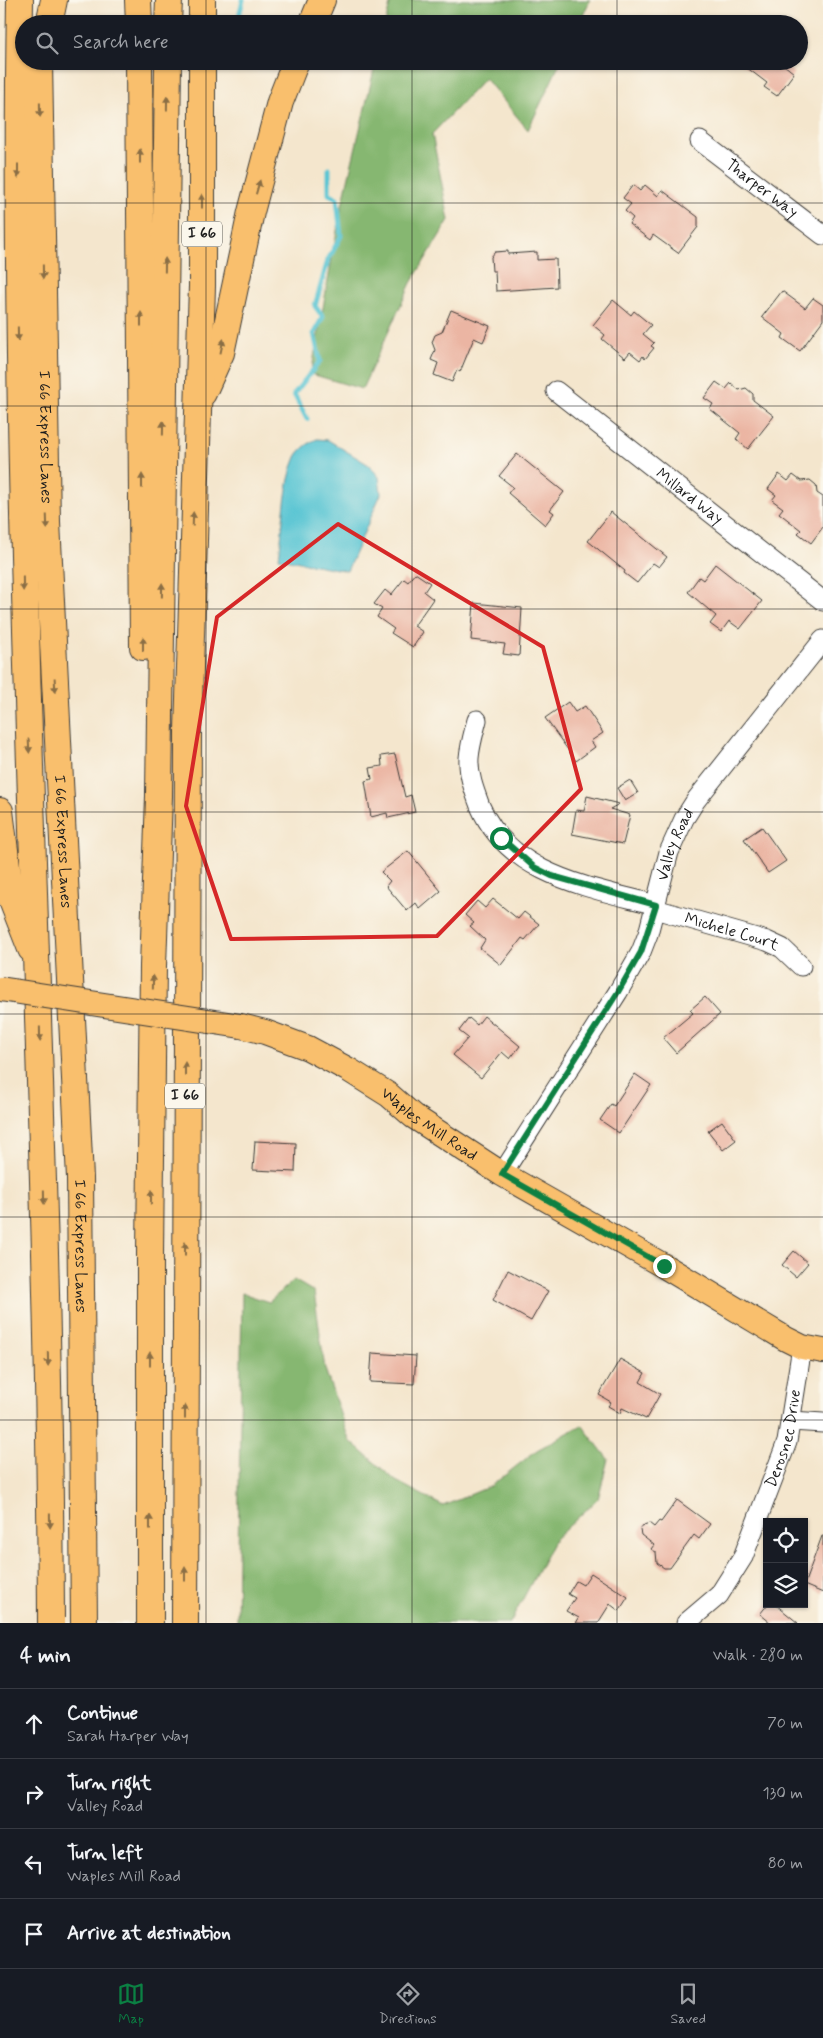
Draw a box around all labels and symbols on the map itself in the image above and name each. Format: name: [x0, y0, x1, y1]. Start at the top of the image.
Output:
one-way arrow: [163, 95, 171, 111]
one-way arrow: [36, 102, 44, 118]
one-way arrow: [135, 148, 143, 164]
street label: Tharper Way: [721, 154, 803, 223]
one-way arrow: [14, 163, 22, 179]
one-way arrow: [254, 180, 262, 195]
one-way arrow: [198, 193, 206, 209]
road number: I 66: [182, 222, 222, 246]
one-way arrow: [162, 257, 170, 273]
one-way arrow: [39, 265, 47, 281]
one-way arrow: [137, 311, 145, 327]
one-way arrow: [15, 326, 23, 342]
one-way arrow: [218, 338, 226, 353]
street label: I 66 Express Lanes: [34, 370, 57, 504]
one-way arrow: [160, 419, 168, 435]
street label: Millard Way: [652, 463, 728, 529]
one-way arrow: [138, 473, 146, 489]
one-way arrow: [190, 511, 198, 527]
one-way arrow: [43, 515, 51, 531]
one-way arrow: [19, 576, 27, 592]
one-way arrow: [158, 582, 166, 598]
one-way arrow: [139, 636, 147, 652]
one-way arrow: [51, 677, 59, 693]
one-way arrow: [25, 738, 33, 754]
street label: I 66 Express Lanes: [49, 774, 77, 909]
street label: Valley Road: [652, 804, 699, 883]
route start: [490, 827, 513, 850]
street label: Michele Court: [682, 908, 783, 956]
one-way arrow: [149, 974, 157, 990]
one-way arrow: [36, 1026, 44, 1042]
one-way arrow: [181, 1061, 189, 1077]
street label: Waples Mill Road: [377, 1082, 481, 1166]
road number: I 66: [165, 1084, 205, 1108]
street label: I 66 Express Lanes: [70, 1179, 92, 1313]
one-way arrow: [40, 1189, 48, 1205]
one-way arrow: [147, 1189, 155, 1205]
one-way arrow: [181, 1241, 189, 1257]
route end: [653, 1255, 676, 1278]
one-way arrow: [44, 1351, 52, 1367]
one-way arrow: [146, 1351, 154, 1367]
street label: Derosnec Drive: [760, 1388, 806, 1490]
one-way arrow: [181, 1404, 189, 1420]
one-way arrow: [46, 1514, 54, 1530]
one-way arrow: [146, 1514, 154, 1530]
one-way arrow: [181, 1566, 189, 1582]

